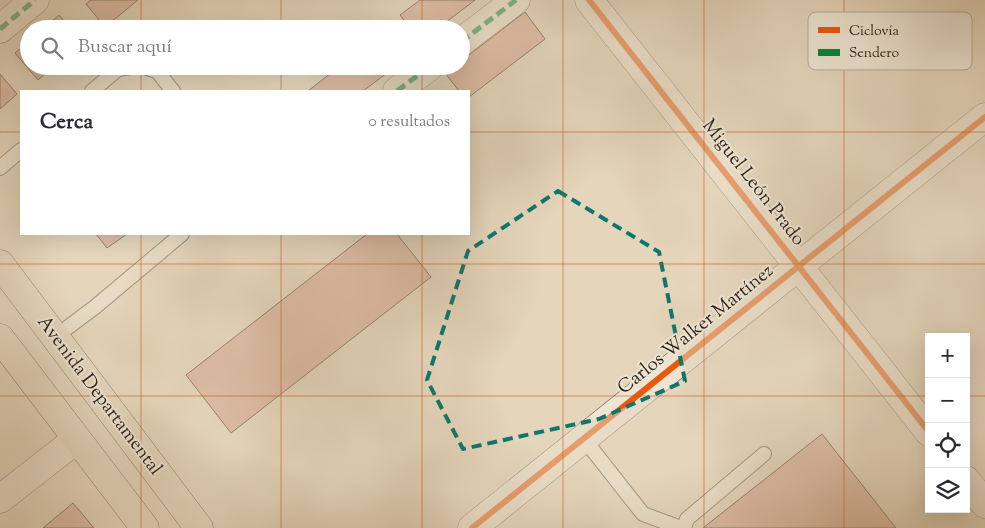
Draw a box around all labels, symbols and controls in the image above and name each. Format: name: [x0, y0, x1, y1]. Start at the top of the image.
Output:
legend: [808, 12, 972, 70]
search box: [20, 20, 470, 75]
text: Ciclovía: [849, 22, 900, 42]
icon: search: [38, 34, 66, 62]
text: Buscar aquí: [78, 34, 172, 61]
text: Sendero: [849, 44, 900, 64]
text: Cerca: [40, 108, 93, 138]
text: 0 resultados: [368, 111, 450, 134]
street label: Miguel León Prado: [695, 114, 811, 252]
street label: Carlos Walker Martínez: [612, 258, 780, 402]
street label: Avenida Departamental: [30, 310, 168, 482]
map controls: [925, 333, 970, 513]
button: +: [925, 333, 970, 378]
button: −: [925, 378, 970, 423]
button: locate: [925, 423, 970, 468]
button: layers: [925, 468, 970, 513]

